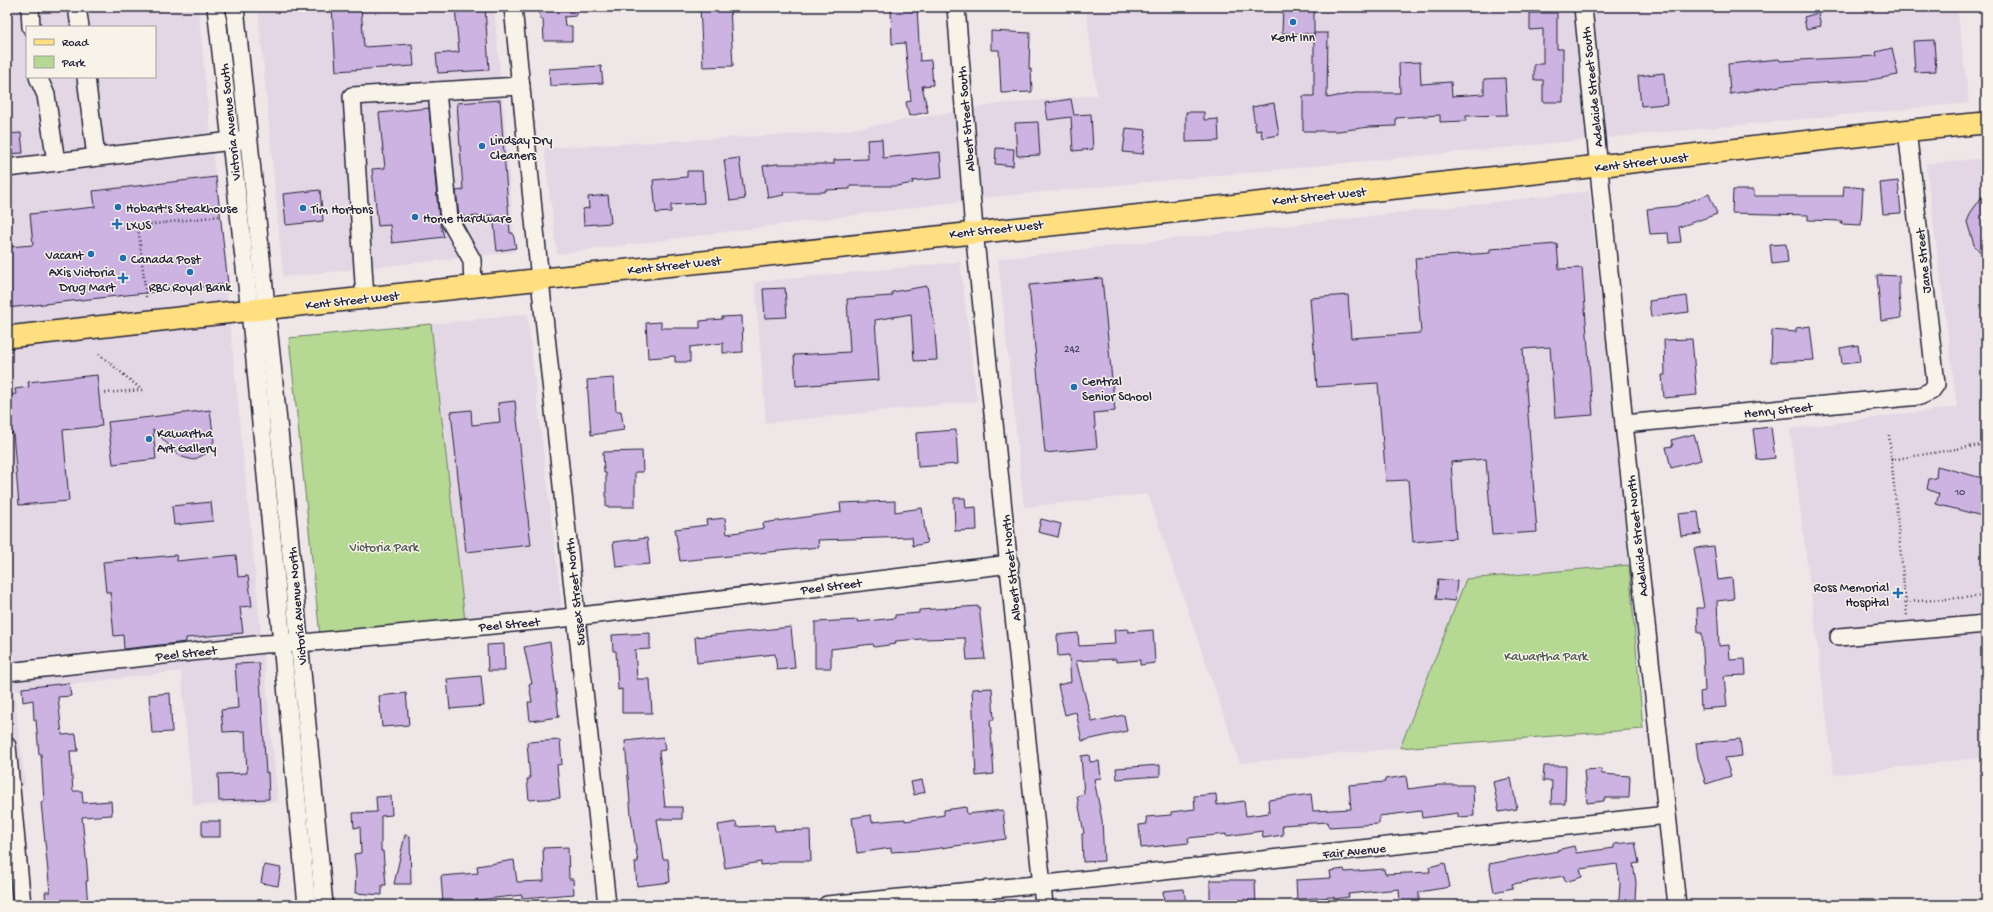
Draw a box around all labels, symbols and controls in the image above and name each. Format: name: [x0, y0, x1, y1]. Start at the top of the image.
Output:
marker: Kent Inn: [1288, 17, 1298, 27]
legend: [26, 26, 156, 78]
street label: Adelaide Street South: [1580, 26, 1607, 148]
place label: Kent Inn: [1271, 31, 1316, 46]
text: Road: [62, 37, 89, 51]
text: Park: [61, 57, 87, 71]
street label: Victoria Avenue South: [218, 62, 245, 182]
street label: Albert Street South: [955, 65, 980, 172]
place label: Lindsay Dry Cleaners: [490, 134, 553, 164]
marker: Lindsay Dry Cleaners: [477, 141, 487, 151]
street label: Kent Street West: [1594, 150, 1691, 177]
street label: Kent Street West: [1272, 185, 1368, 210]
marker: Hobart's Steakhouse: [113, 202, 123, 212]
place label: Hobart's Steakhouse: [126, 202, 238, 217]
marker: Tim Hortons: [298, 203, 308, 213]
place label: Tim Hortons: [310, 203, 374, 218]
marker: Home Hardware: [410, 212, 420, 222]
place label: Home Hardware: [423, 212, 512, 227]
marker: LXUS: [111, 218, 123, 230]
street label: Kent Street West: [949, 218, 1045, 243]
place label: LXUS: [126, 219, 152, 234]
street label: Jane Street: [1913, 226, 1935, 294]
place label: Vacant: [44, 249, 85, 264]
marker: Vacant: [86, 249, 96, 259]
marker: Canada Post: [118, 253, 128, 263]
place label: Canada Post: [131, 253, 202, 268]
street label: Kent Street West: [627, 254, 723, 279]
place label: Axis Victoria Drug Mart: [49, 266, 117, 296]
marker: RBC Royal Bank: [185, 267, 195, 277]
marker: Axis Victoria Drug Mart: [118, 273, 128, 283]
place label: RBC Royal Bank: [149, 281, 232, 296]
street label: Kent Street West: [305, 289, 401, 314]
house number: 242: [1064, 344, 1081, 356]
place label: Central Senior School: [1082, 375, 1152, 405]
marker: Central Senior School: [1069, 382, 1079, 392]
street label: Henry Street: [1743, 400, 1815, 423]
place label: Kawartha Art Gallery: [157, 427, 217, 457]
marker: Kawartha Art Gallery: [144, 434, 154, 444]
street label: Adelaide Street North: [1625, 474, 1652, 597]
house number: 10: [1954, 487, 1965, 499]
street label: Albert Street North: [999, 514, 1026, 622]
street label: Sussex Street North: [563, 537, 590, 646]
park label: Victoria Park: [348, 541, 420, 556]
street label: Victoria Avenue North: [286, 546, 311, 666]
street label: Peel Street: [799, 576, 864, 599]
place label: Ross Memorial Hospital: [1814, 581, 1889, 611]
marker: Ross Memorial Hospital: [1892, 587, 1904, 599]
street label: Peel Street: [477, 615, 542, 636]
street label: Peel Street: [154, 644, 219, 665]
park label: Kawartha Park: [1504, 650, 1589, 665]
street label: Fair Avenue: [1321, 842, 1387, 863]

